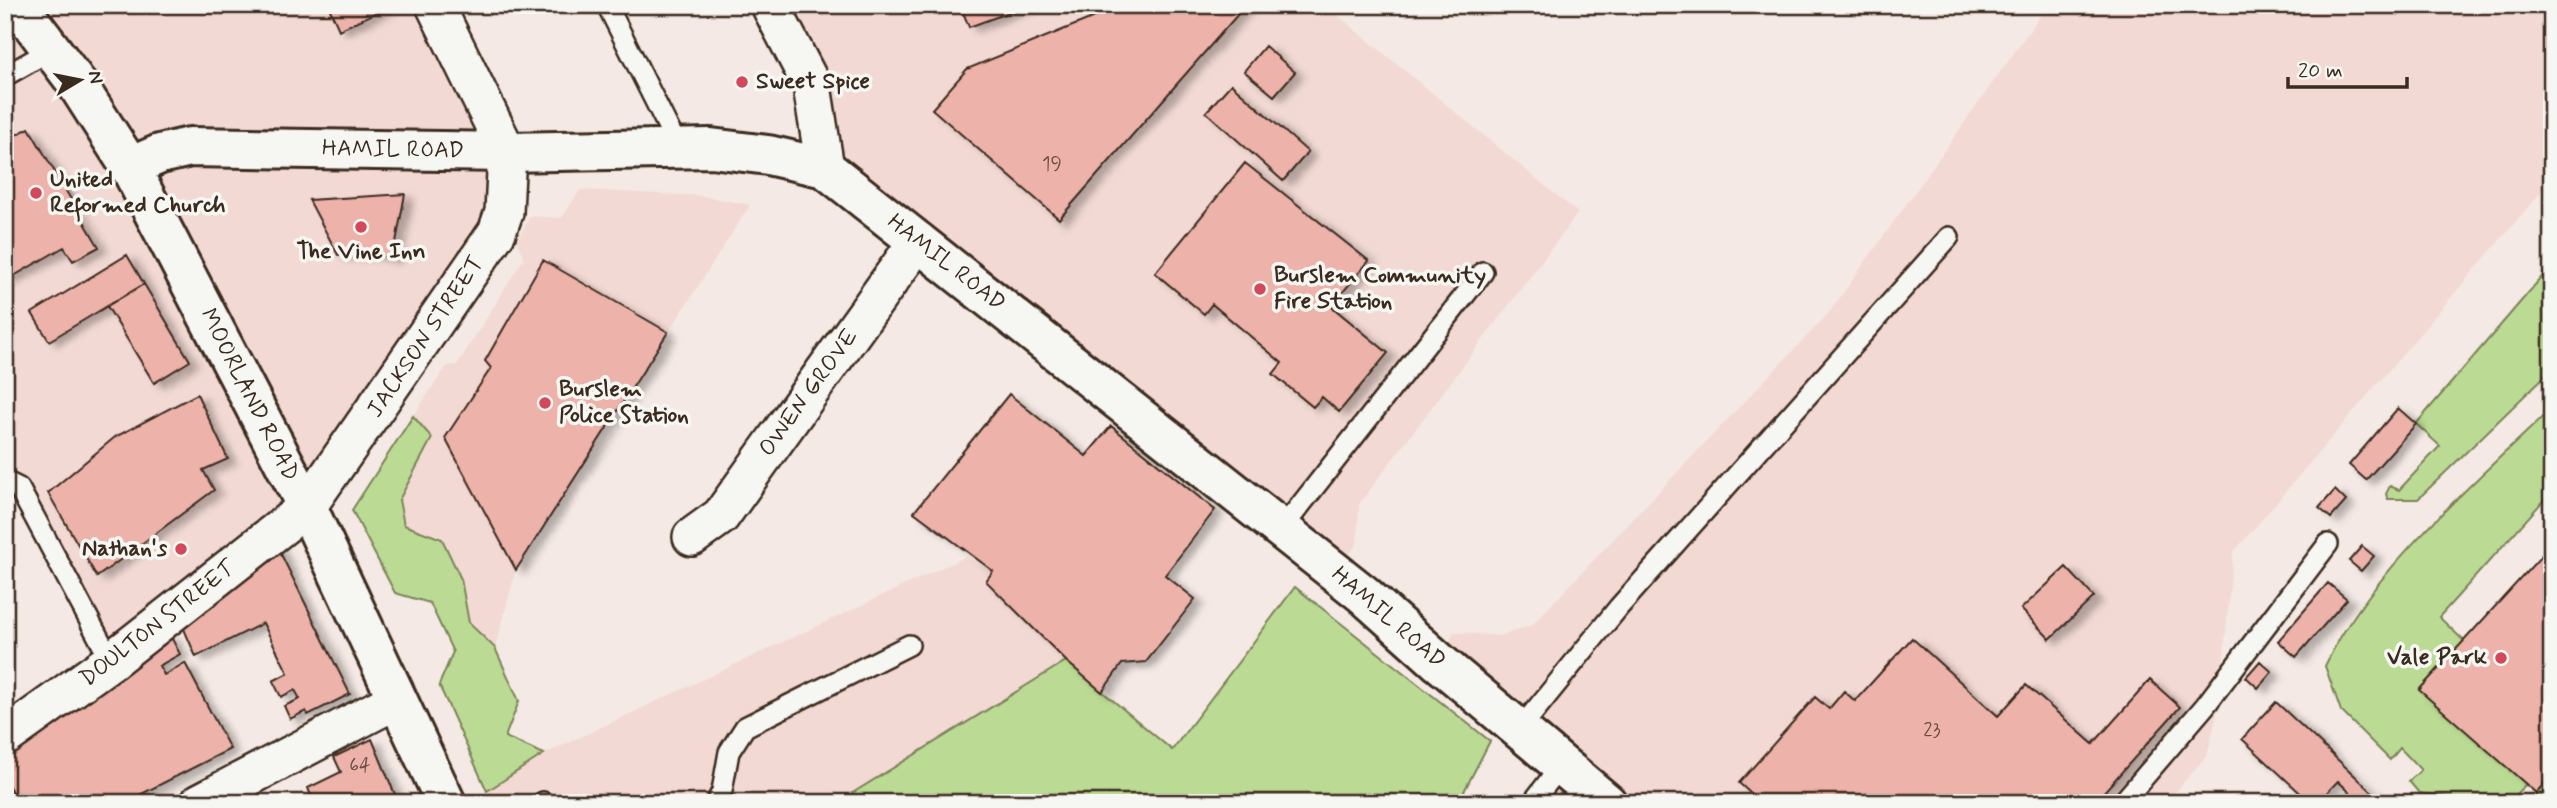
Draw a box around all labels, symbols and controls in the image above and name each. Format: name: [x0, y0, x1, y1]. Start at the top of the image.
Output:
north arrow: [46, 46, 116, 116]
scale bar: [2288, 46, 2406, 90]
text: 20 m: [2298, 57, 2343, 85]
place label: Sweet Spice: [756, 67, 870, 97]
text: N: [82, 69, 109, 86]
marker: Sweet Spice: [734, 74, 750, 90]
street label: HAMIL ROAD: [322, 134, 464, 166]
house number: 19: [1042, 152, 1062, 177]
place label: United Reformed Church: [50, 165, 226, 222]
marker: United Reformed Church: [28, 185, 44, 201]
street label: HAMIL ROAD: [881, 207, 1011, 319]
marker: The Vine Inn: [353, 219, 369, 235]
place label: The Vine Inn: [296, 237, 426, 267]
street label: JACKSON STREET: [361, 250, 491, 424]
place label: Burslem Community Fire Station: [1274, 261, 1486, 317]
marker: Burslem Community Fire Station: [1252, 281, 1268, 297]
street label: MOORLAND ROAD: [192, 303, 306, 487]
street label: OWEN GROVE: [753, 323, 865, 463]
place label: Burslem Police Station: [559, 375, 689, 431]
marker: Burslem Police Station: [537, 395, 553, 411]
place label: Nathan's: [82, 534, 168, 564]
marker: Nathan's: [173, 541, 189, 557]
street label: DOULTON STREET: [74, 553, 243, 694]
street label: HAMIL ROAD: [1324, 560, 1452, 676]
place label: Vale Park: [2387, 643, 2487, 673]
marker: Vale Park: [2493, 650, 2509, 666]
house number: 23: [1923, 718, 1941, 743]
house number: 64: [349, 753, 371, 778]

